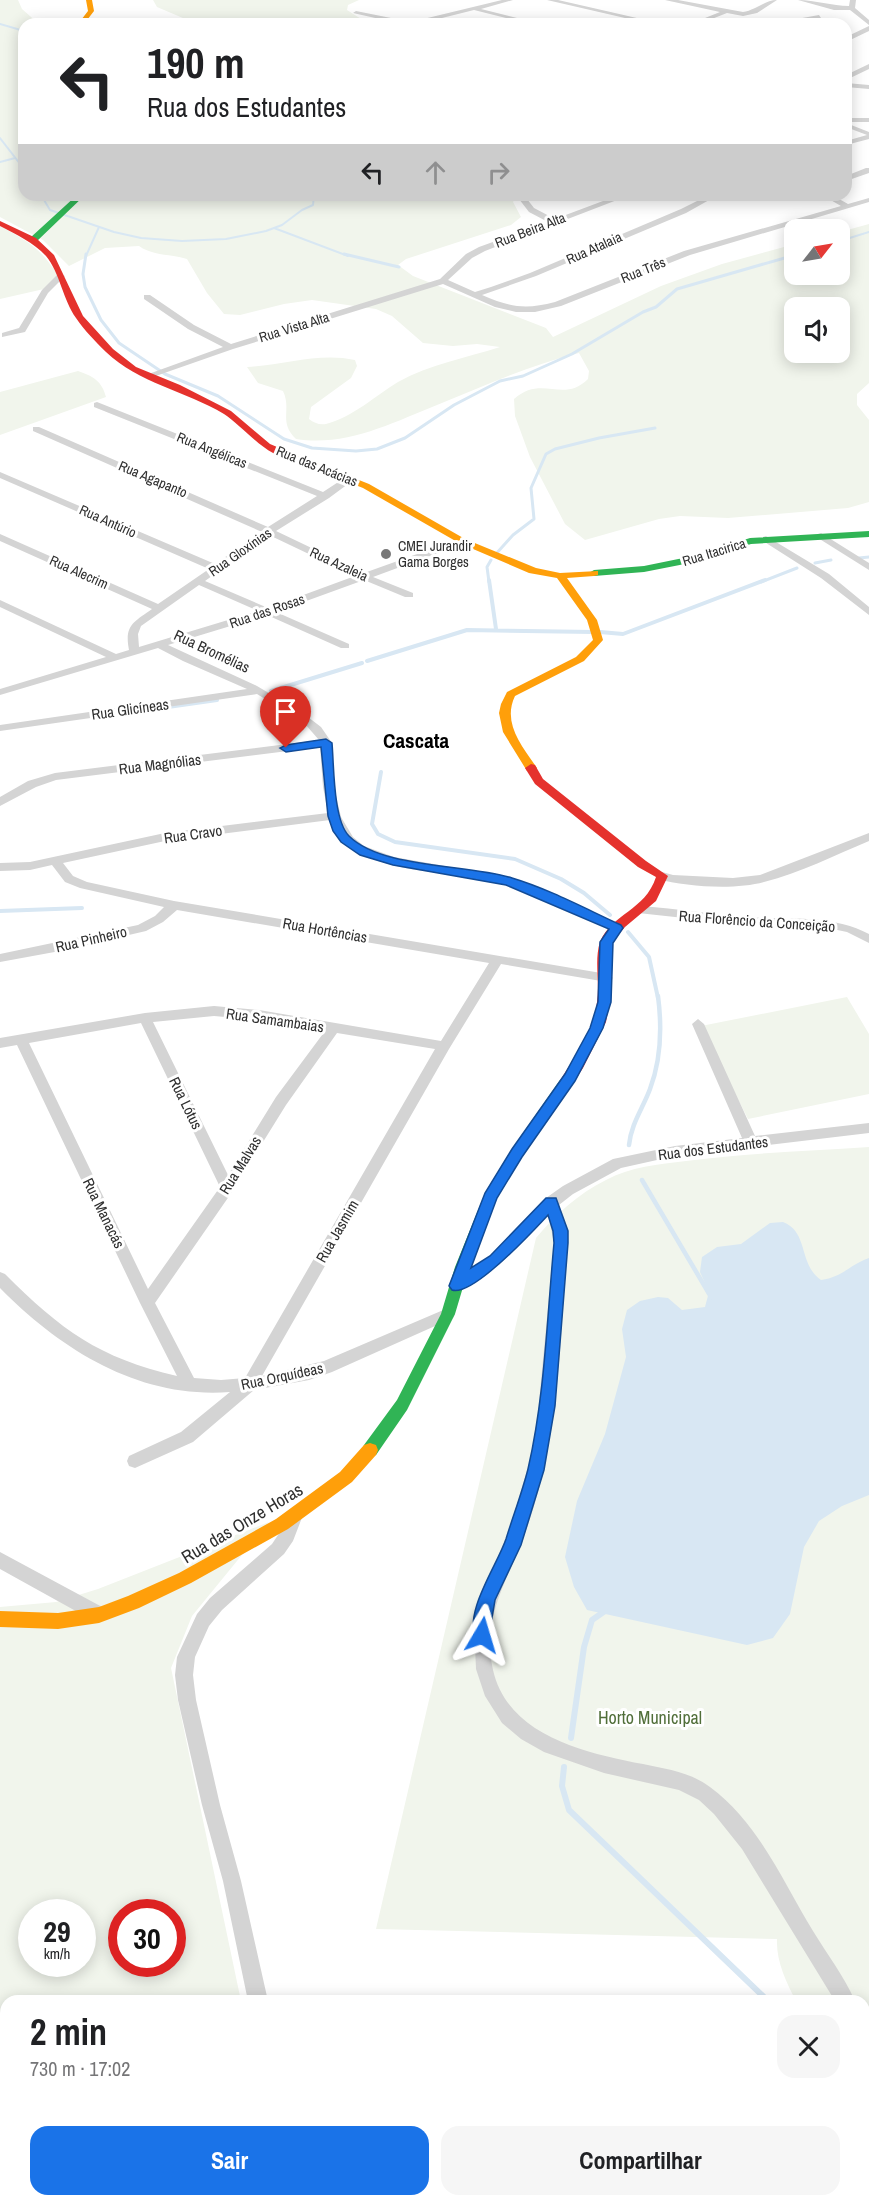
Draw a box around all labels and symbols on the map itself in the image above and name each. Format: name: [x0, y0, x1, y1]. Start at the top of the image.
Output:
street label: Rua Beira Alta: [492, 208, 568, 252]
north arrow: [784, 219, 850, 285]
street label: Rua Atalaia: [563, 227, 625, 268]
street label: Rua Três: [618, 253, 668, 287]
street label: Rua Vista Alta: [257, 308, 332, 346]
street label: Rua Angélicas: [174, 428, 250, 472]
street label: Rua das Acácias: [274, 442, 361, 491]
street label: Rua Agapanto: [116, 456, 190, 502]
street label: Rua Antúrio: [77, 500, 139, 542]
street label: Rua Gloxínias: [205, 524, 275, 580]
street label: Rua Itacirica: [680, 534, 748, 570]
place label: CMEI Jurandir Gama Borges: [398, 537, 472, 571]
street label: Rua Azaleia: [307, 543, 371, 585]
marker: CMEI Jurandir Gama Borges: [379, 547, 393, 561]
street label: Rua Alecrim: [47, 551, 111, 593]
street label: Rua das Rosas: [227, 590, 307, 632]
street label: Rua Bromélias: [171, 624, 253, 678]
pin: [260, 686, 311, 748]
street label: Rua Glicíneas: [90, 693, 170, 725]
district label: Cascata: [383, 726, 449, 755]
street label: Rua Magnólias: [118, 749, 202, 779]
street label: Rua Cravo: [162, 819, 224, 848]
street label: Rua Florêncio da Conceição: [678, 905, 836, 937]
street label: Rua Hortências: [281, 912, 369, 948]
street label: Rua Pinheiro: [53, 921, 129, 957]
street label: Rua Samambaias: [225, 1003, 325, 1037]
street label: Rua Lótus: [164, 1073, 208, 1133]
street label: Rua dos Estudantes: [657, 1131, 769, 1165]
street label: Rua Malvas: [214, 1132, 266, 1198]
street label: Rua Manacás: [78, 1174, 130, 1252]
street label: Rua Jasmim: [311, 1196, 363, 1266]
street label: Rua Orquídeas: [239, 1357, 325, 1395]
street label: Rua das Onze Horas: [176, 1477, 308, 1569]
position arrow: [450, 1603, 514, 1667]
park label: Horto Municipal: [598, 1705, 702, 1730]
speed limit sign: 30: [108, 1899, 186, 1977]

